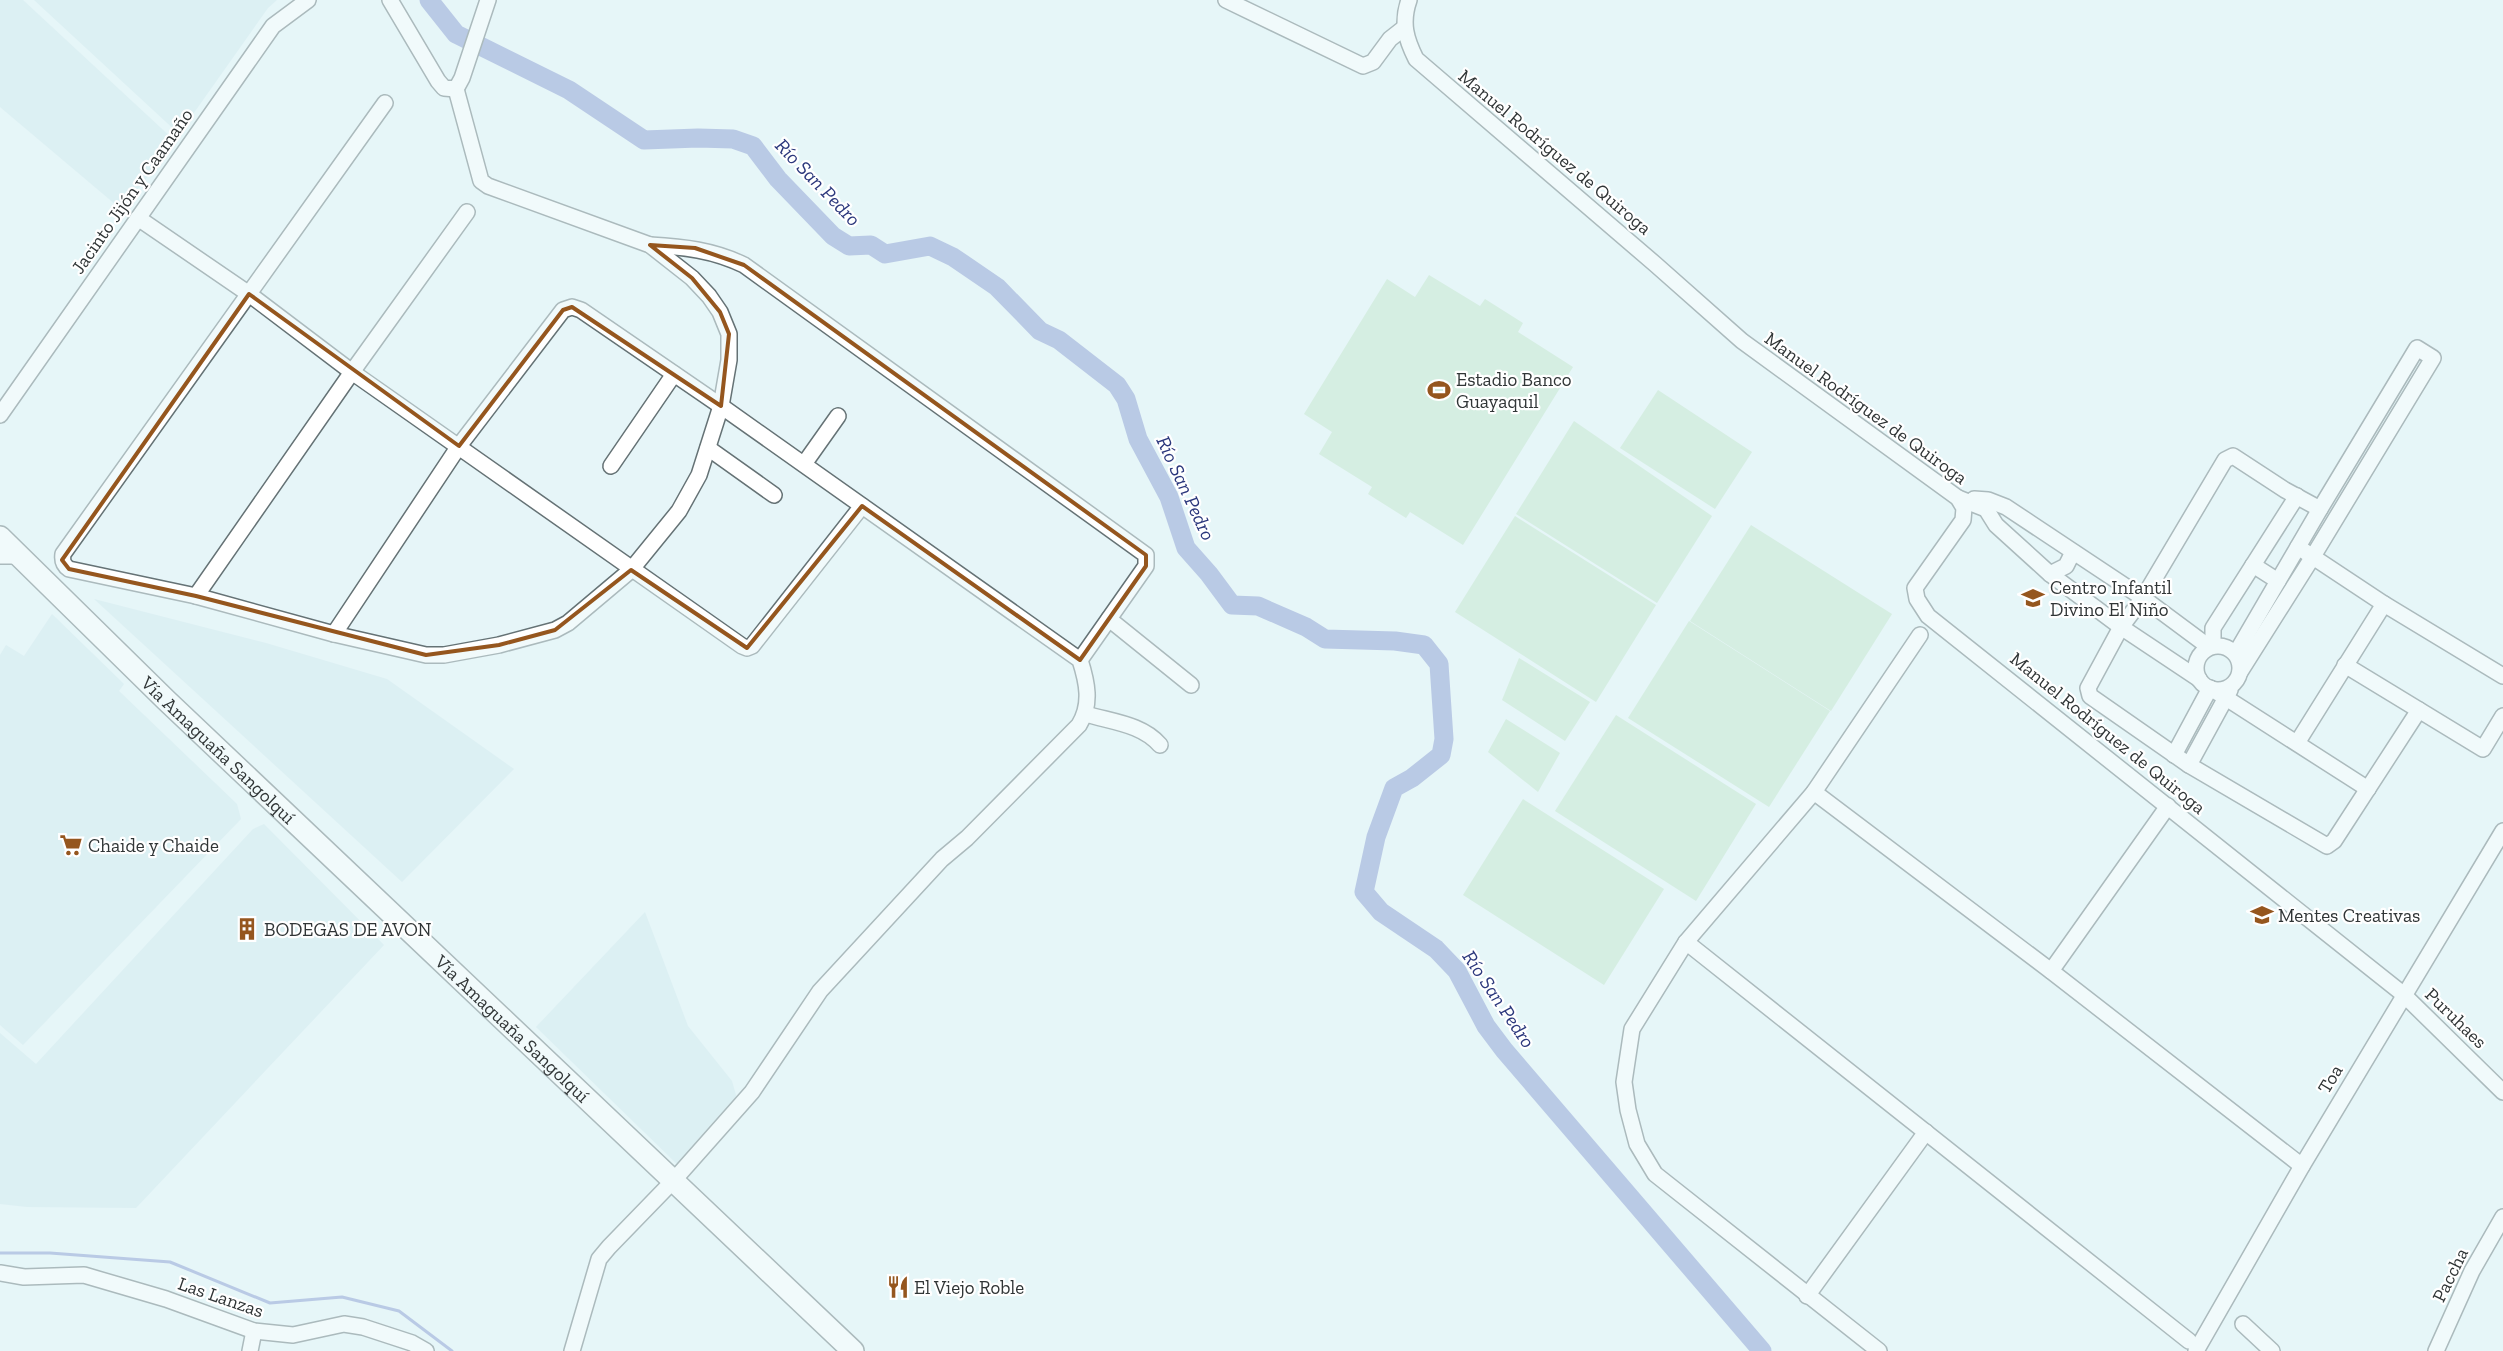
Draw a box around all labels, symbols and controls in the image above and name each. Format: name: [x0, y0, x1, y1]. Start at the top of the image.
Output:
street label: Manuel Rodríguez de Quiroga: [1454, 65, 1656, 239]
street label: Jacinto Jijón y Caamaño: [66, 104, 198, 278]
water label: Río San Pedro: [770, 133, 866, 231]
street label: Manuel Rodríguez de Quiroga: [1760, 327, 1972, 489]
place label: Estadio Banco Guayaquil: [1456, 368, 1572, 413]
sports icon: Estadio Banco Guayaquil: [1426, 377, 1452, 403]
water label: Río San Pedro: [1151, 432, 1221, 544]
place label: Centro Infantil Divino El Niño: [2050, 576, 2172, 621]
school or university icon: Centro Infantil Divino El Niño: [2020, 585, 2046, 611]
street label: Manuel Rodríguez de Quiroga: [2006, 647, 2210, 819]
street label: Vía Amaguaña Sangolquí: [136, 670, 301, 828]
supermarket icon: Chaide y Chaide: [58, 832, 84, 858]
place label: Chaide y Chaide: [88, 834, 219, 857]
school or university icon: Mentes Creativas: [2249, 902, 2275, 928]
place label: Mentes Creativas: [2278, 904, 2420, 927]
building icon: BODEGAS DE AVON: [234, 916, 260, 942]
place label: BODEGAS DE AVON: [264, 918, 432, 941]
water label: Río San Pedro: [1458, 946, 1540, 1052]
street label: Vía Amaguaña Sangolquí: [430, 949, 595, 1107]
street label: Puruhaes: [2420, 983, 2492, 1053]
street label: Toa: [2313, 1060, 2347, 1098]
street label: Paccha: [2427, 1244, 2473, 1306]
street label: Las Lanzas: [175, 1272, 267, 1322]
restaurant icon: El Viejo Roble: [885, 1274, 911, 1300]
place label: El Viejo Roble: [914, 1276, 1024, 1299]

